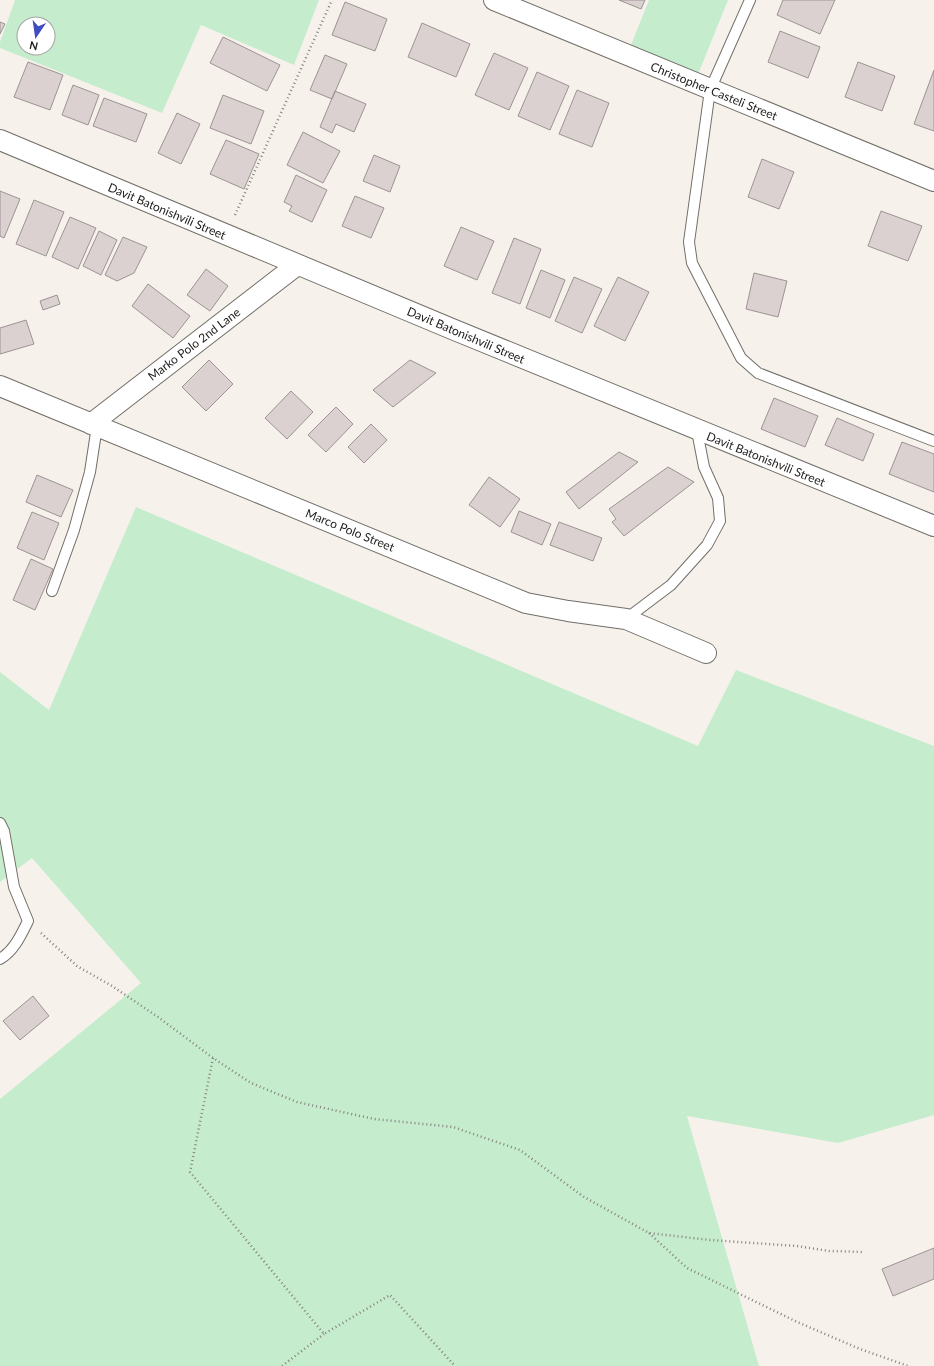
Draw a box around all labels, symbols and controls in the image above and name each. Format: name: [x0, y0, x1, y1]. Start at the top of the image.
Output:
north arrow: [16, 16, 56, 56]
text: N: [28, 39, 39, 54]
street label: Christopher Casteli Street: [648, 59, 780, 124]
street label: Davit Batonishvili Street: [106, 179, 229, 243]
street label: Davit Batonishvili Street: [405, 303, 528, 367]
street label: Marko Polo 2nd Lane: [145, 304, 243, 384]
street label: Davit Batonishvili Street: [704, 428, 828, 490]
street label: Marco Polo Street: [303, 505, 397, 555]

